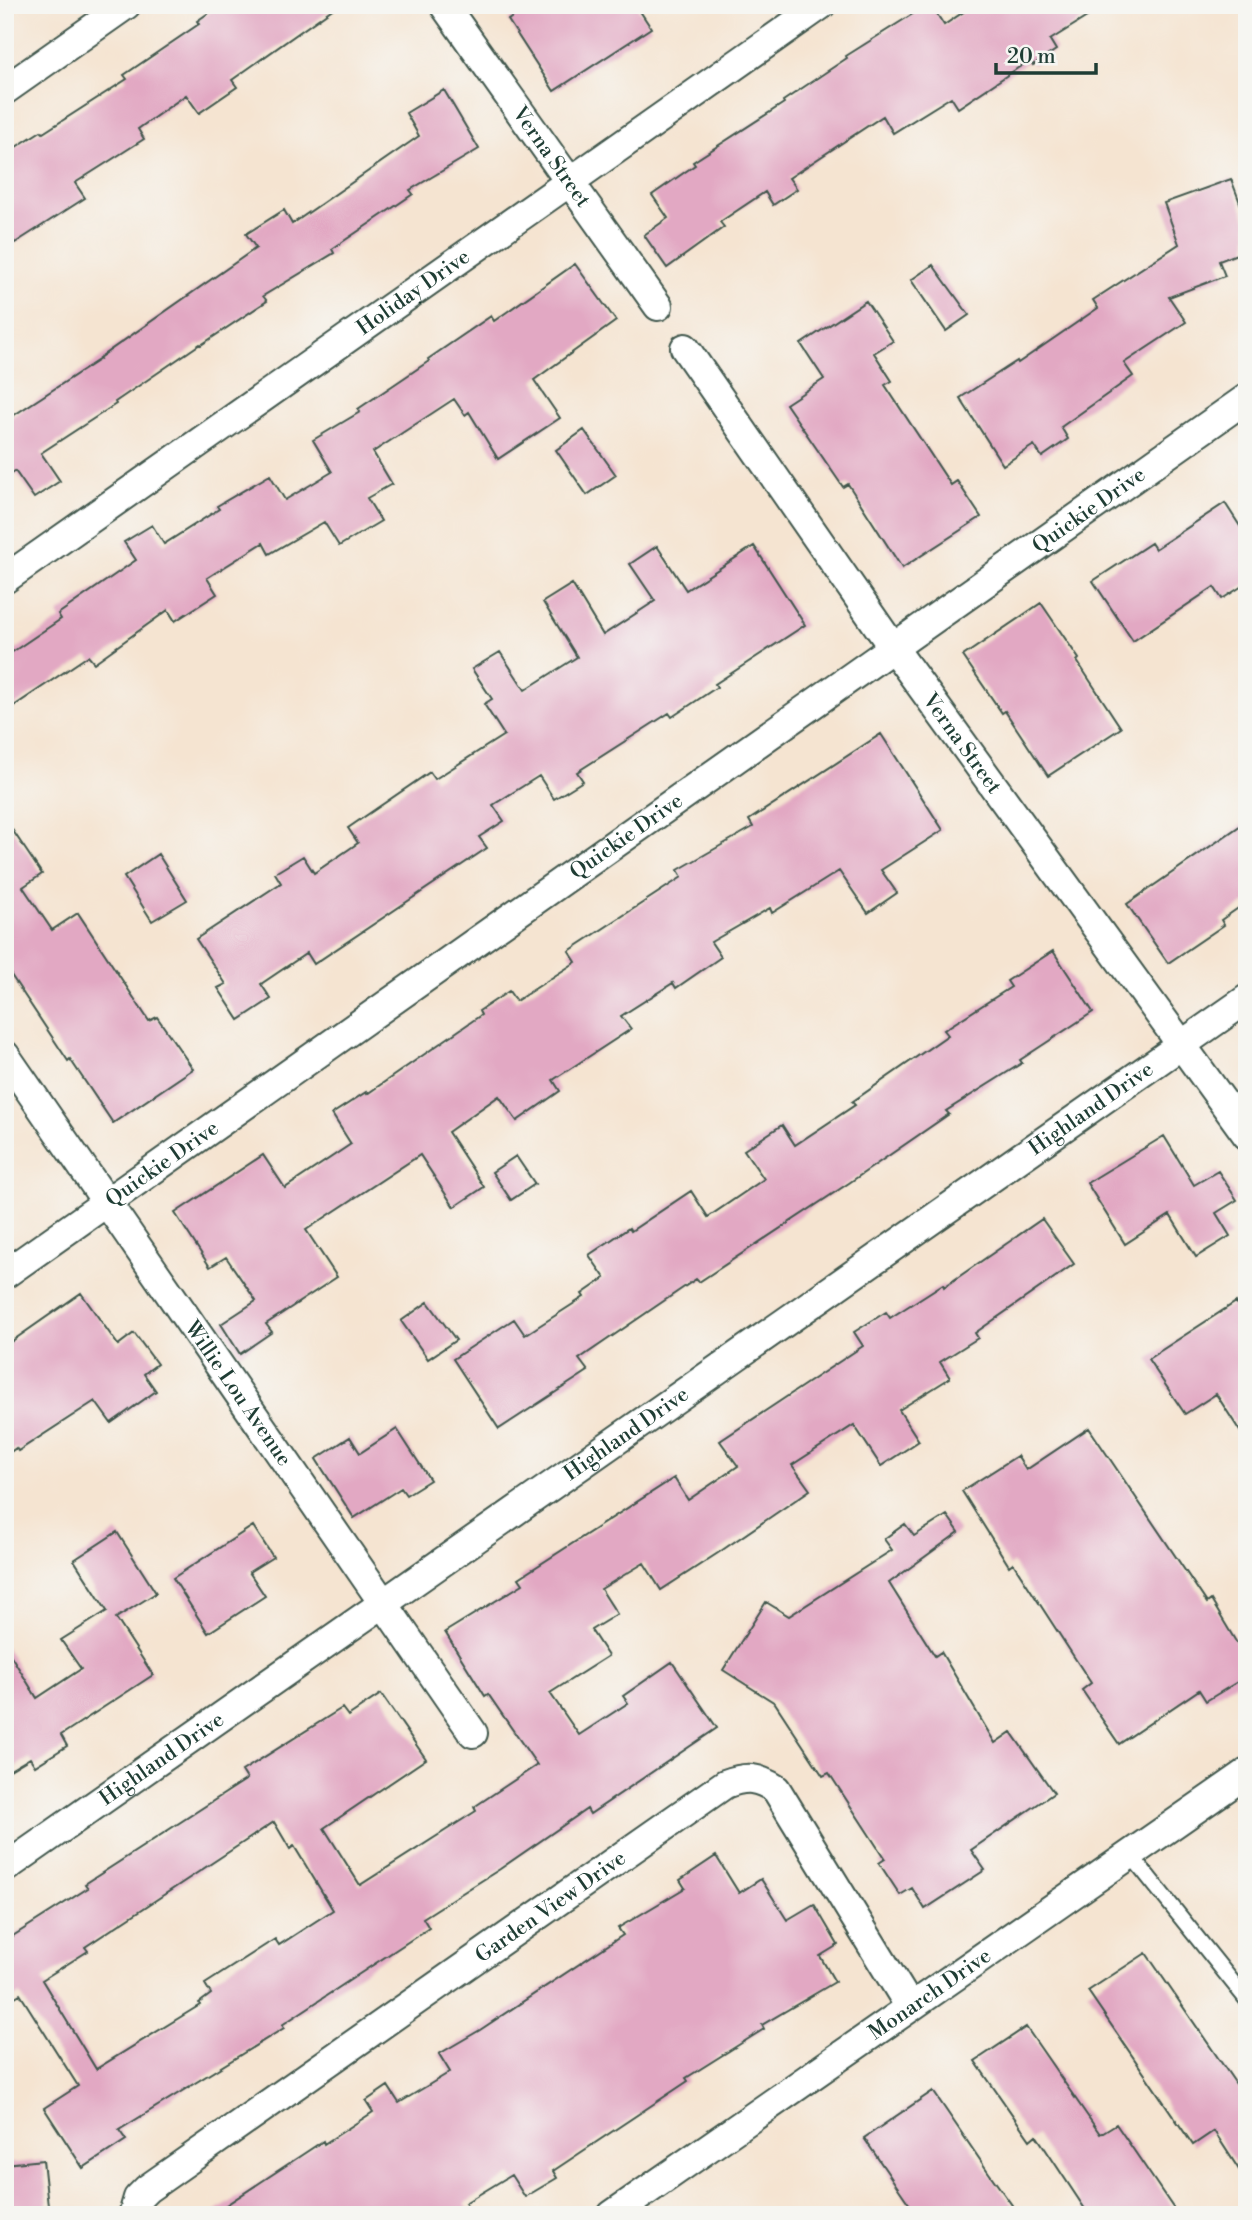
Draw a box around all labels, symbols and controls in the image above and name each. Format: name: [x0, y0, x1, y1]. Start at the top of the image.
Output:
scale bar: [996, 32, 1096, 76]
text: 20 m: [1007, 44, 1056, 70]
street label: Verna Street: [506, 101, 596, 213]
street label: Holiday Drive: [352, 244, 475, 341]
street label: Quickie Drive: [1028, 462, 1151, 559]
street label: Verna Street: [916, 688, 1007, 800]
street label: Quickie Drive: [565, 788, 688, 886]
street label: Highland Drive: [1024, 1057, 1159, 1162]
street label: Quickie Drive: [101, 1115, 224, 1213]
street label: Willie Lou Avenue: [178, 1315, 297, 1471]
street label: Highland Drive: [559, 1382, 694, 1487]
street label: Highland Drive: [95, 1707, 229, 1812]
street label: Garden View Drive: [471, 1845, 631, 1969]
street label: Monarch Drive: [864, 1943, 996, 2046]

